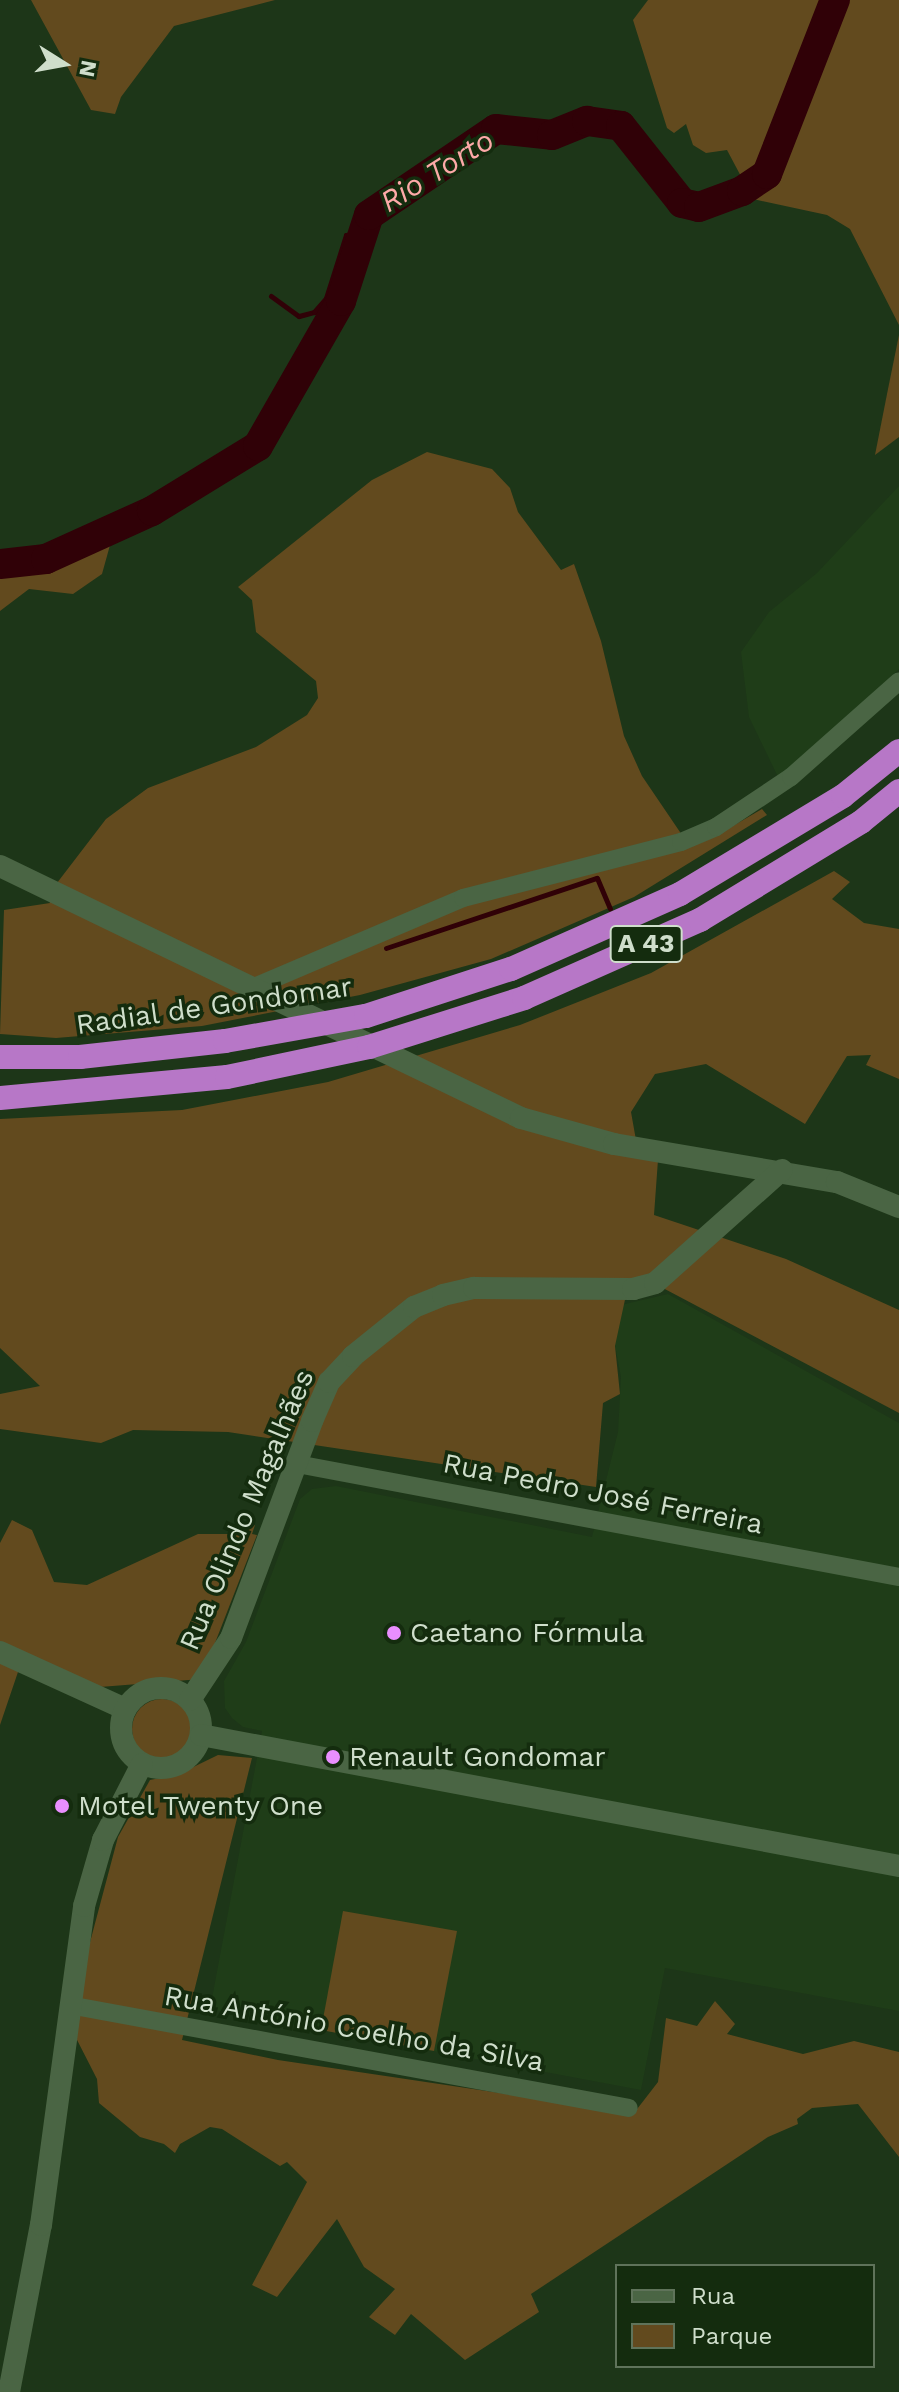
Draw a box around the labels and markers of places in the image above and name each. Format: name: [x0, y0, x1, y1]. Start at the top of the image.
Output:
place label: Caetano Fórmula: [410, 1616, 644, 1650]
marker: Caetano Fórmula: [385, 1624, 403, 1642]
place label: Renault Gondomar: [349, 1740, 606, 1774]
marker: Renault Gondomar: [324, 1748, 342, 1766]
place label: Motel Twenty One: [78, 1789, 326, 1823]
marker: Motel Twenty One: [53, 1797, 71, 1815]

